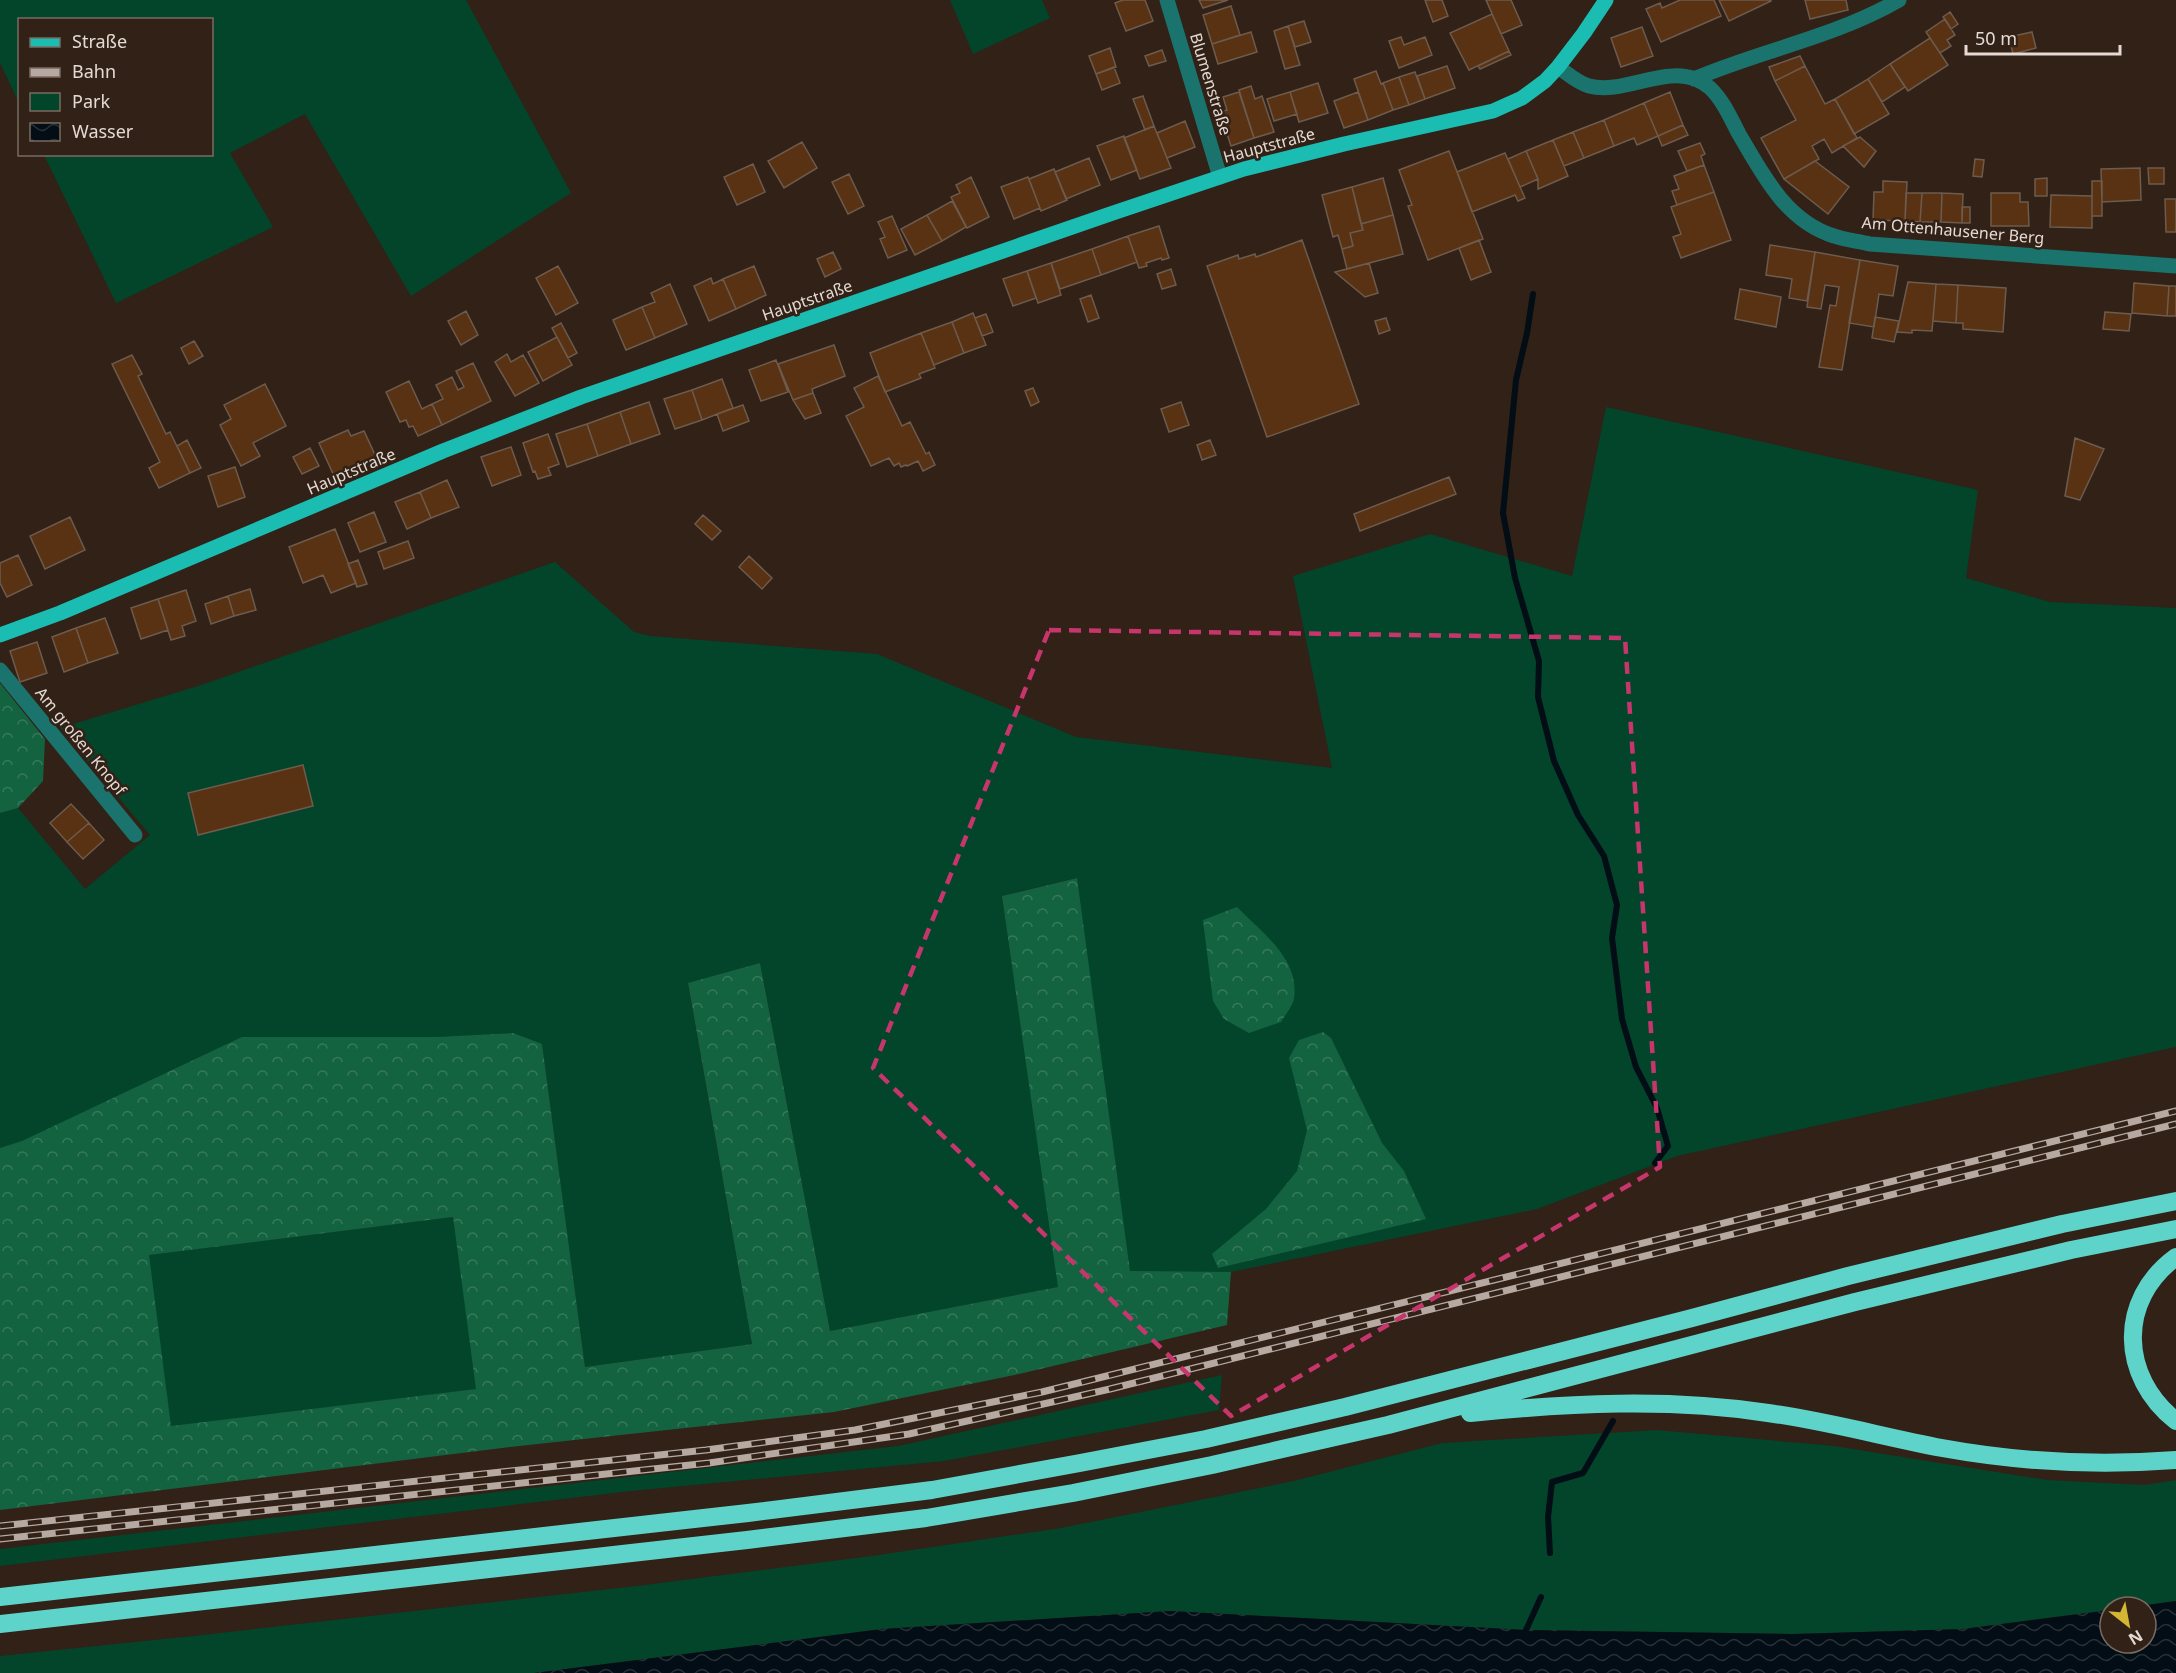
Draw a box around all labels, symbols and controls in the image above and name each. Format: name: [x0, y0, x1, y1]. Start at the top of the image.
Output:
legend: [18, 18, 213, 156]
scale bar: [1966, 18, 2120, 56]
text: 50 m: [1975, 26, 2017, 50]
text: Straße: [72, 29, 127, 53]
street label: Blumenstraße: [1185, 30, 1237, 138]
text: Bahn: [72, 59, 116, 83]
text: Park: [72, 89, 110, 113]
text: Wasser: [72, 119, 134, 143]
street label: Hauptstraße: [1221, 122, 1317, 168]
street label: Am Ottenhausener Berg: [1861, 211, 2045, 249]
street label: Hauptstraße: [759, 274, 855, 326]
street label: Hauptstraße: [303, 442, 399, 500]
street label: Am großen Knopf: [31, 682, 132, 801]
north arrow: [2098, 1595, 2158, 1655]
text: N: [2124, 1625, 2147, 1651]

